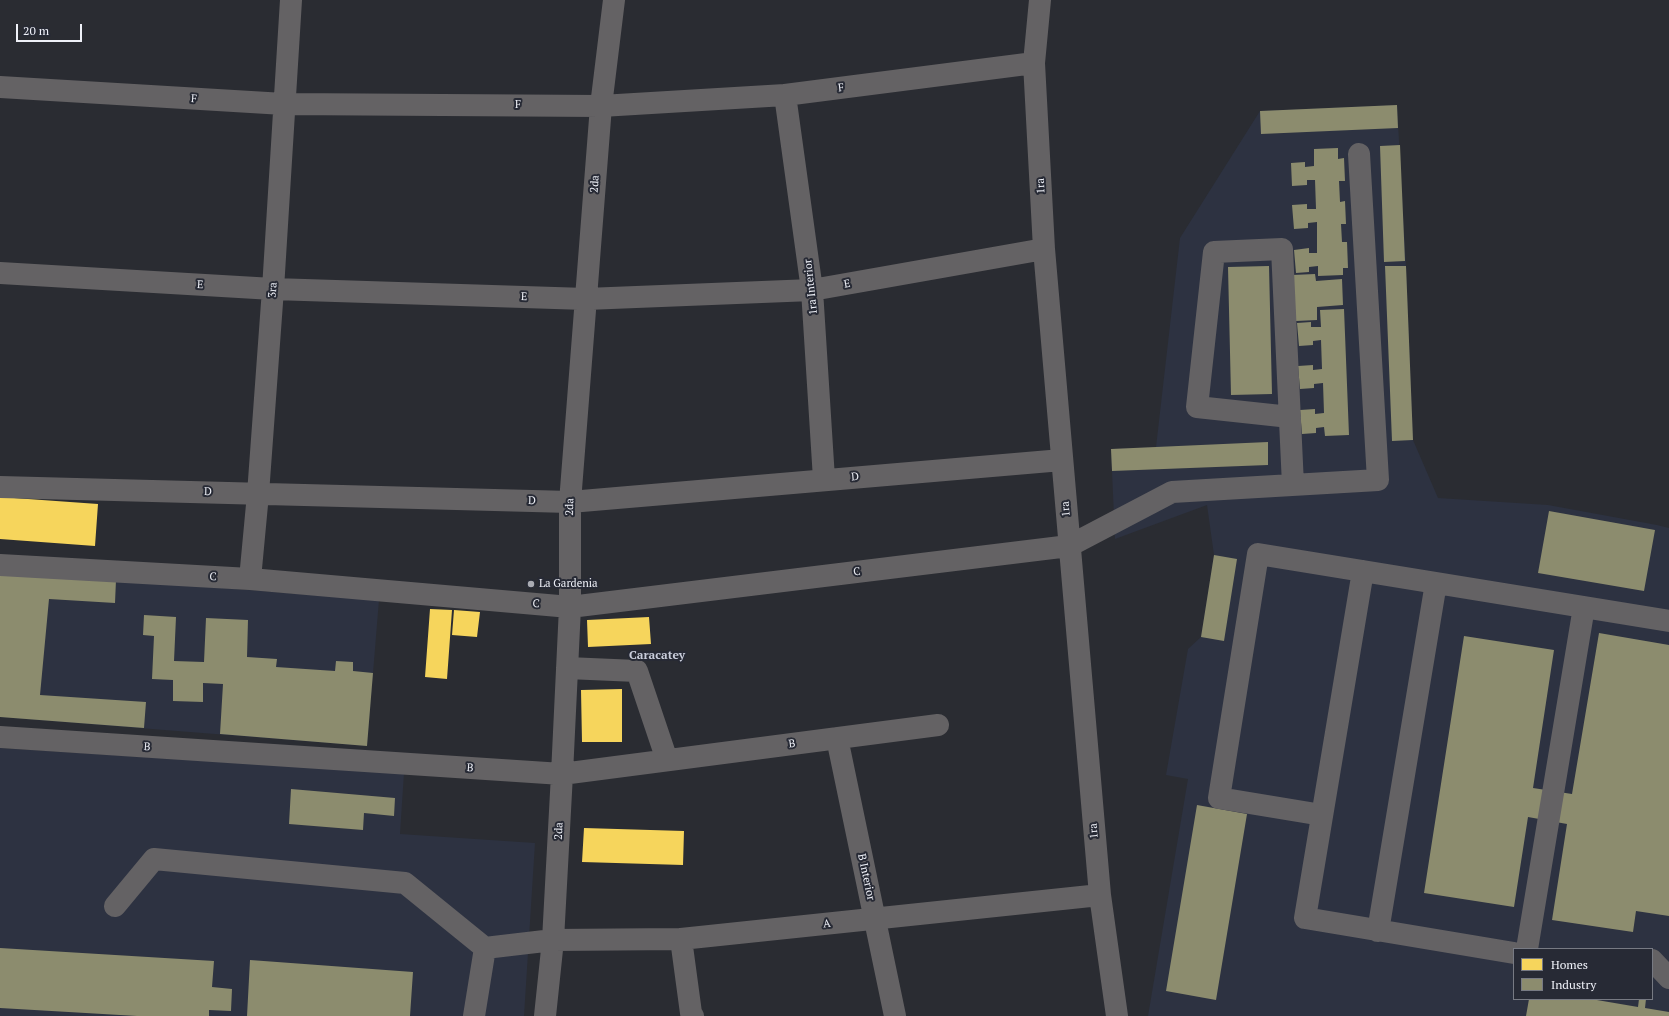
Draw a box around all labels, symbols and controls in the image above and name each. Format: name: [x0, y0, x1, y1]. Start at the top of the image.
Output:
scale bar: [18, 16, 84, 42]
text: 20 m: [23, 23, 49, 38]
street label: F: [837, 81, 845, 95]
street label: F: [191, 92, 197, 106]
street label: F: [515, 98, 521, 112]
street label: 2da: [588, 175, 602, 193]
street label: 1ra: [1034, 178, 1048, 194]
street label: 1ra Interior: [802, 258, 820, 316]
street label: E: [843, 277, 851, 291]
street label: E: [196, 278, 204, 292]
street label: 3ra: [266, 282, 280, 298]
street label: E: [521, 290, 527, 304]
street label: D: [851, 470, 859, 484]
street label: D: [204, 485, 212, 499]
street label: D: [528, 494, 536, 508]
street label: 2da: [563, 498, 577, 516]
street label: 1ra: [1059, 501, 1073, 517]
street label: C: [853, 565, 861, 579]
street label: C: [209, 570, 217, 584]
place label: La Gardenia: [539, 577, 598, 591]
marker: La Gardenia: [526, 579, 536, 589]
street label: C: [532, 597, 540, 611]
district label: Caracatey: [629, 649, 685, 663]
street label: B: [788, 737, 796, 751]
street label: B: [143, 740, 151, 754]
street label: B: [466, 761, 474, 775]
street label: 2da: [552, 822, 566, 840]
street label: 1ra: [1087, 823, 1101, 839]
street label: B Interior: [855, 852, 877, 902]
street label: A: [823, 917, 831, 931]
legend: [1513, 948, 1653, 1000]
text: Homes: [1551, 957, 1588, 972]
text: Industry: [1551, 977, 1596, 992]

